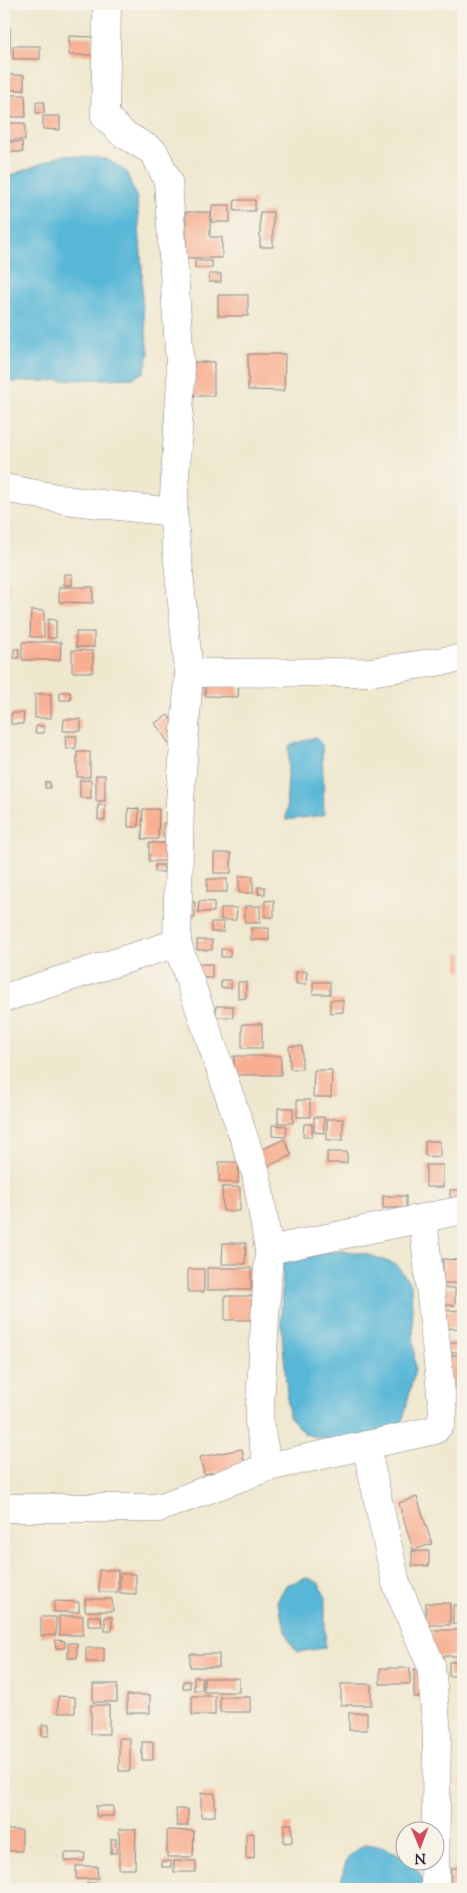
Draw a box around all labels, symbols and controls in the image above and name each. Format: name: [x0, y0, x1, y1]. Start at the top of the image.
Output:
north arrow: [394, 1820, 444, 1870]
text: N: [414, 1847, 426, 1867]

